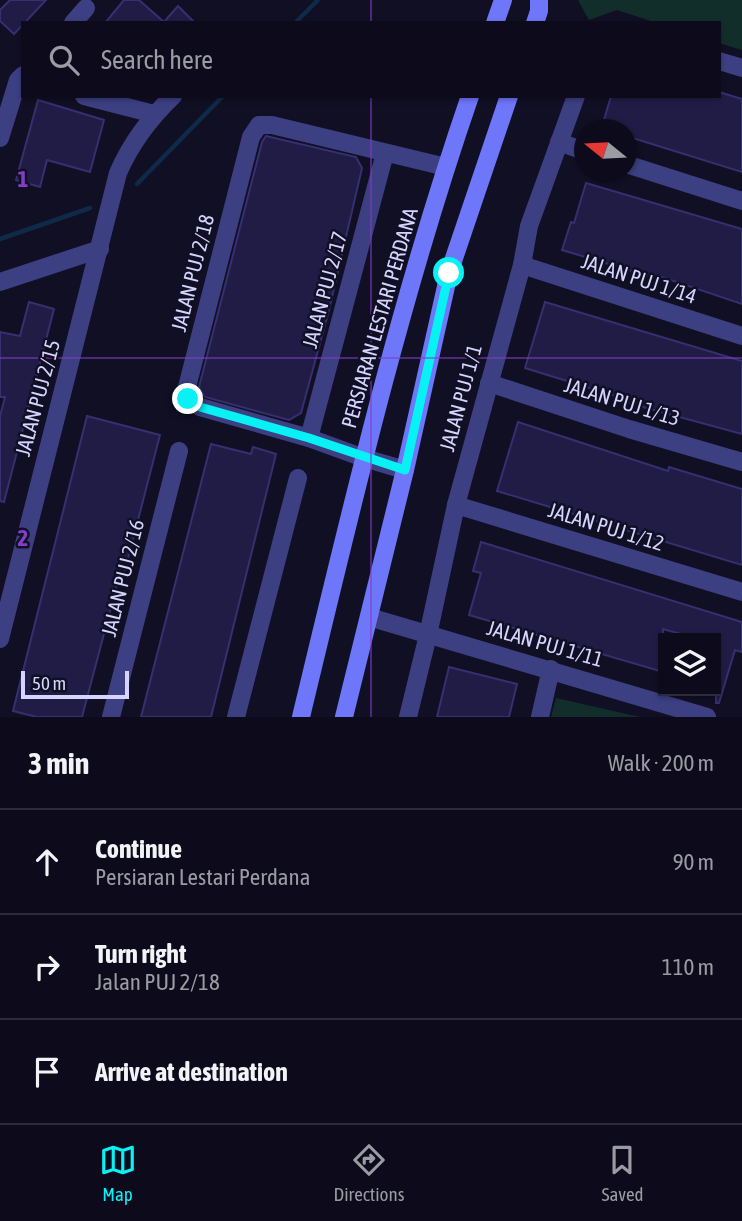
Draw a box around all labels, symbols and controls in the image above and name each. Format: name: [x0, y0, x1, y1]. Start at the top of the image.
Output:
search box: [21, 21, 721, 98]
icon: search: [45, 41, 83, 79]
text: Search here: [101, 45, 213, 75]
north arrow: [574, 119, 637, 182]
text: 1: [18, 166, 29, 192]
street label: PERSIARAN LESTARI PERDANA: [336, 204, 422, 431]
street label: JALAN PUJ 2/18: [166, 212, 218, 334]
street label: JALAN PUJ 2/17: [297, 229, 351, 351]
street label: JALAN PUJ 1/14: [579, 248, 700, 308]
route start: [433, 257, 464, 288]
street label: JALAN PUJ 2/15: [10, 337, 64, 459]
street label: JALAN PUJ 1/1: [434, 342, 486, 454]
street label: JALAN PUJ 1/13: [562, 372, 683, 430]
route end: [172, 383, 203, 414]
street label: JALAN PUJ 1/12: [546, 497, 667, 555]
street label: JALAN PUJ 2/16: [96, 517, 148, 639]
text: 2: [18, 525, 28, 551]
street label: JALAN PUJ 1/11: [484, 615, 606, 671]
map controls: [658, 633, 721, 696]
button: layers: [658, 633, 721, 696]
scale bar: [21, 668, 130, 700]
text: 50 m: [32, 672, 66, 694]
text: 3 min: [28, 746, 89, 780]
text: Walk · 200 m: [608, 750, 714, 776]
text: Continue: [95, 834, 182, 864]
icon: ahead: [28, 843, 66, 881]
text: 90 m: [673, 849, 714, 875]
text: Persiaran Lestari Perdana: [95, 864, 310, 890]
text: Turn right: [95, 939, 186, 969]
icon: right: [28, 948, 66, 986]
text: 110 m: [662, 954, 714, 980]
text: Jalan PUJ 2/18: [95, 969, 220, 995]
icon: arrive: [28, 1053, 66, 1091]
text: Arrive at destination: [95, 1057, 288, 1087]
tab: Map: [99, 1141, 137, 1205]
tab: Directions: [334, 1141, 404, 1205]
tab: Saved: [601, 1141, 643, 1205]

